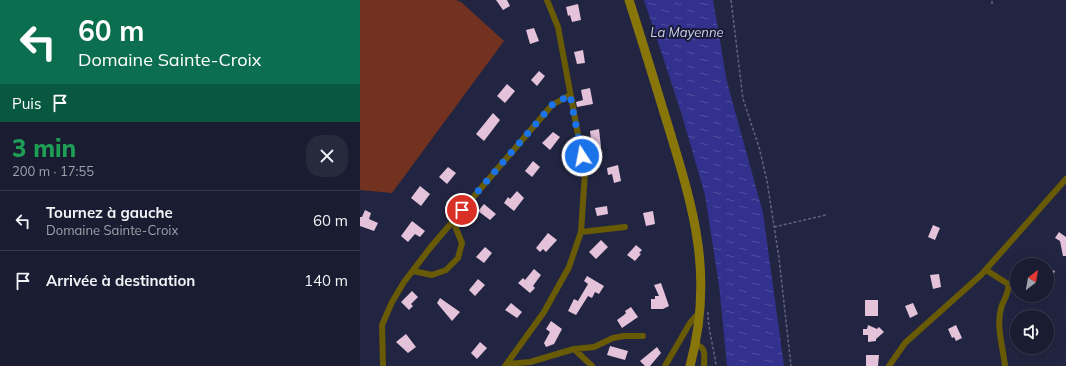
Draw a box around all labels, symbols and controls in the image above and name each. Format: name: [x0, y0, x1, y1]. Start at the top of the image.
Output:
text: 60 m: [78, 13, 144, 48]
icon: left: [12, 16, 64, 68]
water label: La Mayenne: [650, 24, 724, 40]
text: Domaine Sainte-Croix: [78, 48, 261, 71]
icon: arrive: [49, 92, 71, 114]
text: Puis: [12, 94, 41, 113]
text: 3 min: [12, 133, 76, 163]
button: close: [306, 135, 348, 177]
position arrow: [561, 135, 603, 177]
text: 200 m · 17:55: [12, 163, 94, 179]
pin: [445, 193, 479, 227]
icon: arrive: [451, 199, 473, 221]
text: Tournez à gauche: [46, 203, 173, 222]
icon: left: [12, 210, 34, 232]
text: 60 m: [313, 211, 348, 230]
text: Domaine Sainte-Croix: [46, 222, 178, 238]
north arrow: [1010, 258, 1054, 302]
map controls: [1010, 258, 1054, 354]
icon: arrive: [12, 270, 34, 292]
text: Arrivée à destination: [46, 271, 195, 290]
text: 140 m: [304, 271, 348, 290]
button: sound: [1010, 310, 1054, 354]

